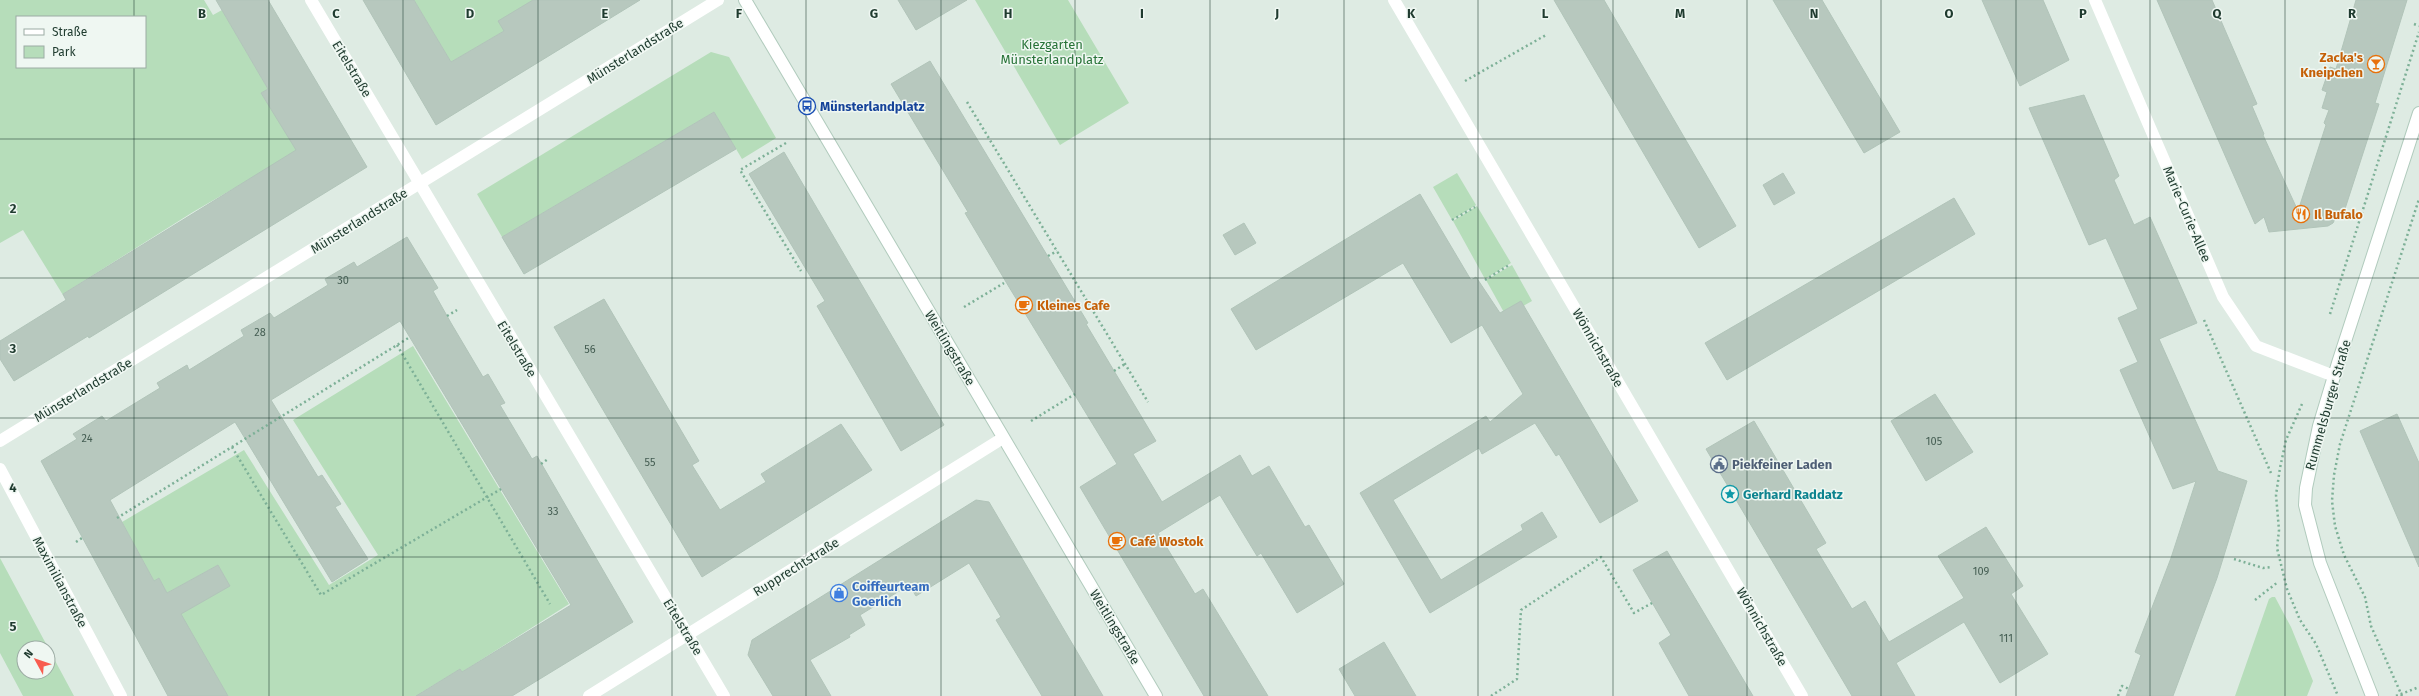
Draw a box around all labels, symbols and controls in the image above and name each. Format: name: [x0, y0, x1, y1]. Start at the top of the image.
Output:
text: B: [198, 6, 206, 21]
text: C: [332, 6, 340, 21]
text: D: [466, 6, 475, 21]
text: E: [602, 6, 609, 21]
text: F: [736, 6, 743, 21]
text: G: [870, 6, 878, 21]
text: H: [1004, 6, 1012, 21]
text: I: [1140, 6, 1144, 21]
text: J: [1274, 6, 1279, 21]
text: K: [1407, 6, 1416, 21]
text: L: [1542, 6, 1549, 21]
text: M: [1675, 6, 1685, 21]
text: N: [1810, 6, 1818, 21]
text: O: [1945, 6, 1954, 21]
text: P: [2079, 6, 2087, 21]
text: Q: [2213, 6, 2223, 21]
text: R: [2348, 6, 2357, 21]
street label: Münsterlandstraße: [584, 15, 686, 87]
legend: [16, 16, 146, 68]
text: Straße: [52, 25, 87, 39]
park label: Kiezgarten Münsterlandplatz: [1000, 37, 1104, 67]
street label: Eitelstraße: [329, 38, 375, 100]
text: Park: [52, 45, 76, 59]
place label: Zacka's Kneipchen: [2300, 50, 2364, 80]
bar icon: Zacka's Kneipchen: [2366, 54, 2386, 74]
bus stop icon: Münsterlandplatz: [797, 96, 817, 116]
place label: Münsterlandplatz: [820, 99, 925, 114]
street label: Marie-Curie-Allee: [2160, 164, 2214, 264]
street label: Münsterlandstraße: [308, 185, 410, 257]
text: 2: [10, 201, 17, 216]
restaurant icon: Il Bufalo: [2291, 204, 2311, 224]
place label: Il Bufalo: [2314, 207, 2363, 222]
house number: 30: [337, 274, 349, 287]
cafe icon: Kleines Cafe: [1014, 295, 1034, 315]
place label: Kleines Cafe: [1037, 298, 1110, 313]
street label: Wönnichstraße: [1569, 306, 1627, 390]
street label: Weitlingstraße: [922, 308, 978, 388]
street label: Eitelstraße: [494, 318, 540, 380]
house number: 28: [254, 326, 266, 339]
street label: Rummelsburger Straße: [2302, 338, 2354, 472]
text: 3: [9, 341, 17, 356]
house number: 56: [584, 343, 596, 356]
street label: Münsterlandstraße: [31, 355, 135, 425]
house number: 24: [82, 432, 93, 445]
house number: 105: [1926, 435, 1943, 448]
public building icon: Piekfeiner Laden: [1709, 454, 1729, 474]
house number: 55: [645, 456, 656, 469]
place label: Piekfeiner Laden: [1732, 457, 1832, 472]
text: 4: [9, 480, 17, 495]
place icon: Gerhard Raddatz: [1720, 484, 1740, 504]
place label: Gerhard Raddatz: [1743, 487, 1843, 502]
house number: 33: [548, 505, 558, 518]
cafe icon: Café Wostok: [1107, 531, 1127, 551]
street label: Maximilianstraße: [30, 534, 90, 630]
place label: Café Wostok: [1130, 534, 1204, 549]
street label: Rupprechtstraße: [750, 535, 842, 599]
house number: 109: [1973, 565, 1990, 578]
place label: Coiffeurteam Goerlich: [852, 579, 929, 609]
shop icon: Coiffeurteam Goerlich: [829, 583, 849, 603]
street label: Wönnichstraße: [1733, 585, 1791, 669]
street label: Weitlingstraße: [1087, 587, 1143, 667]
street label: Eitelstraße: [660, 596, 706, 658]
text: 5: [10, 619, 17, 634]
house number: 111: [1999, 632, 2013, 645]
north arrow: [16, 640, 56, 680]
text: N: [21, 647, 36, 661]

